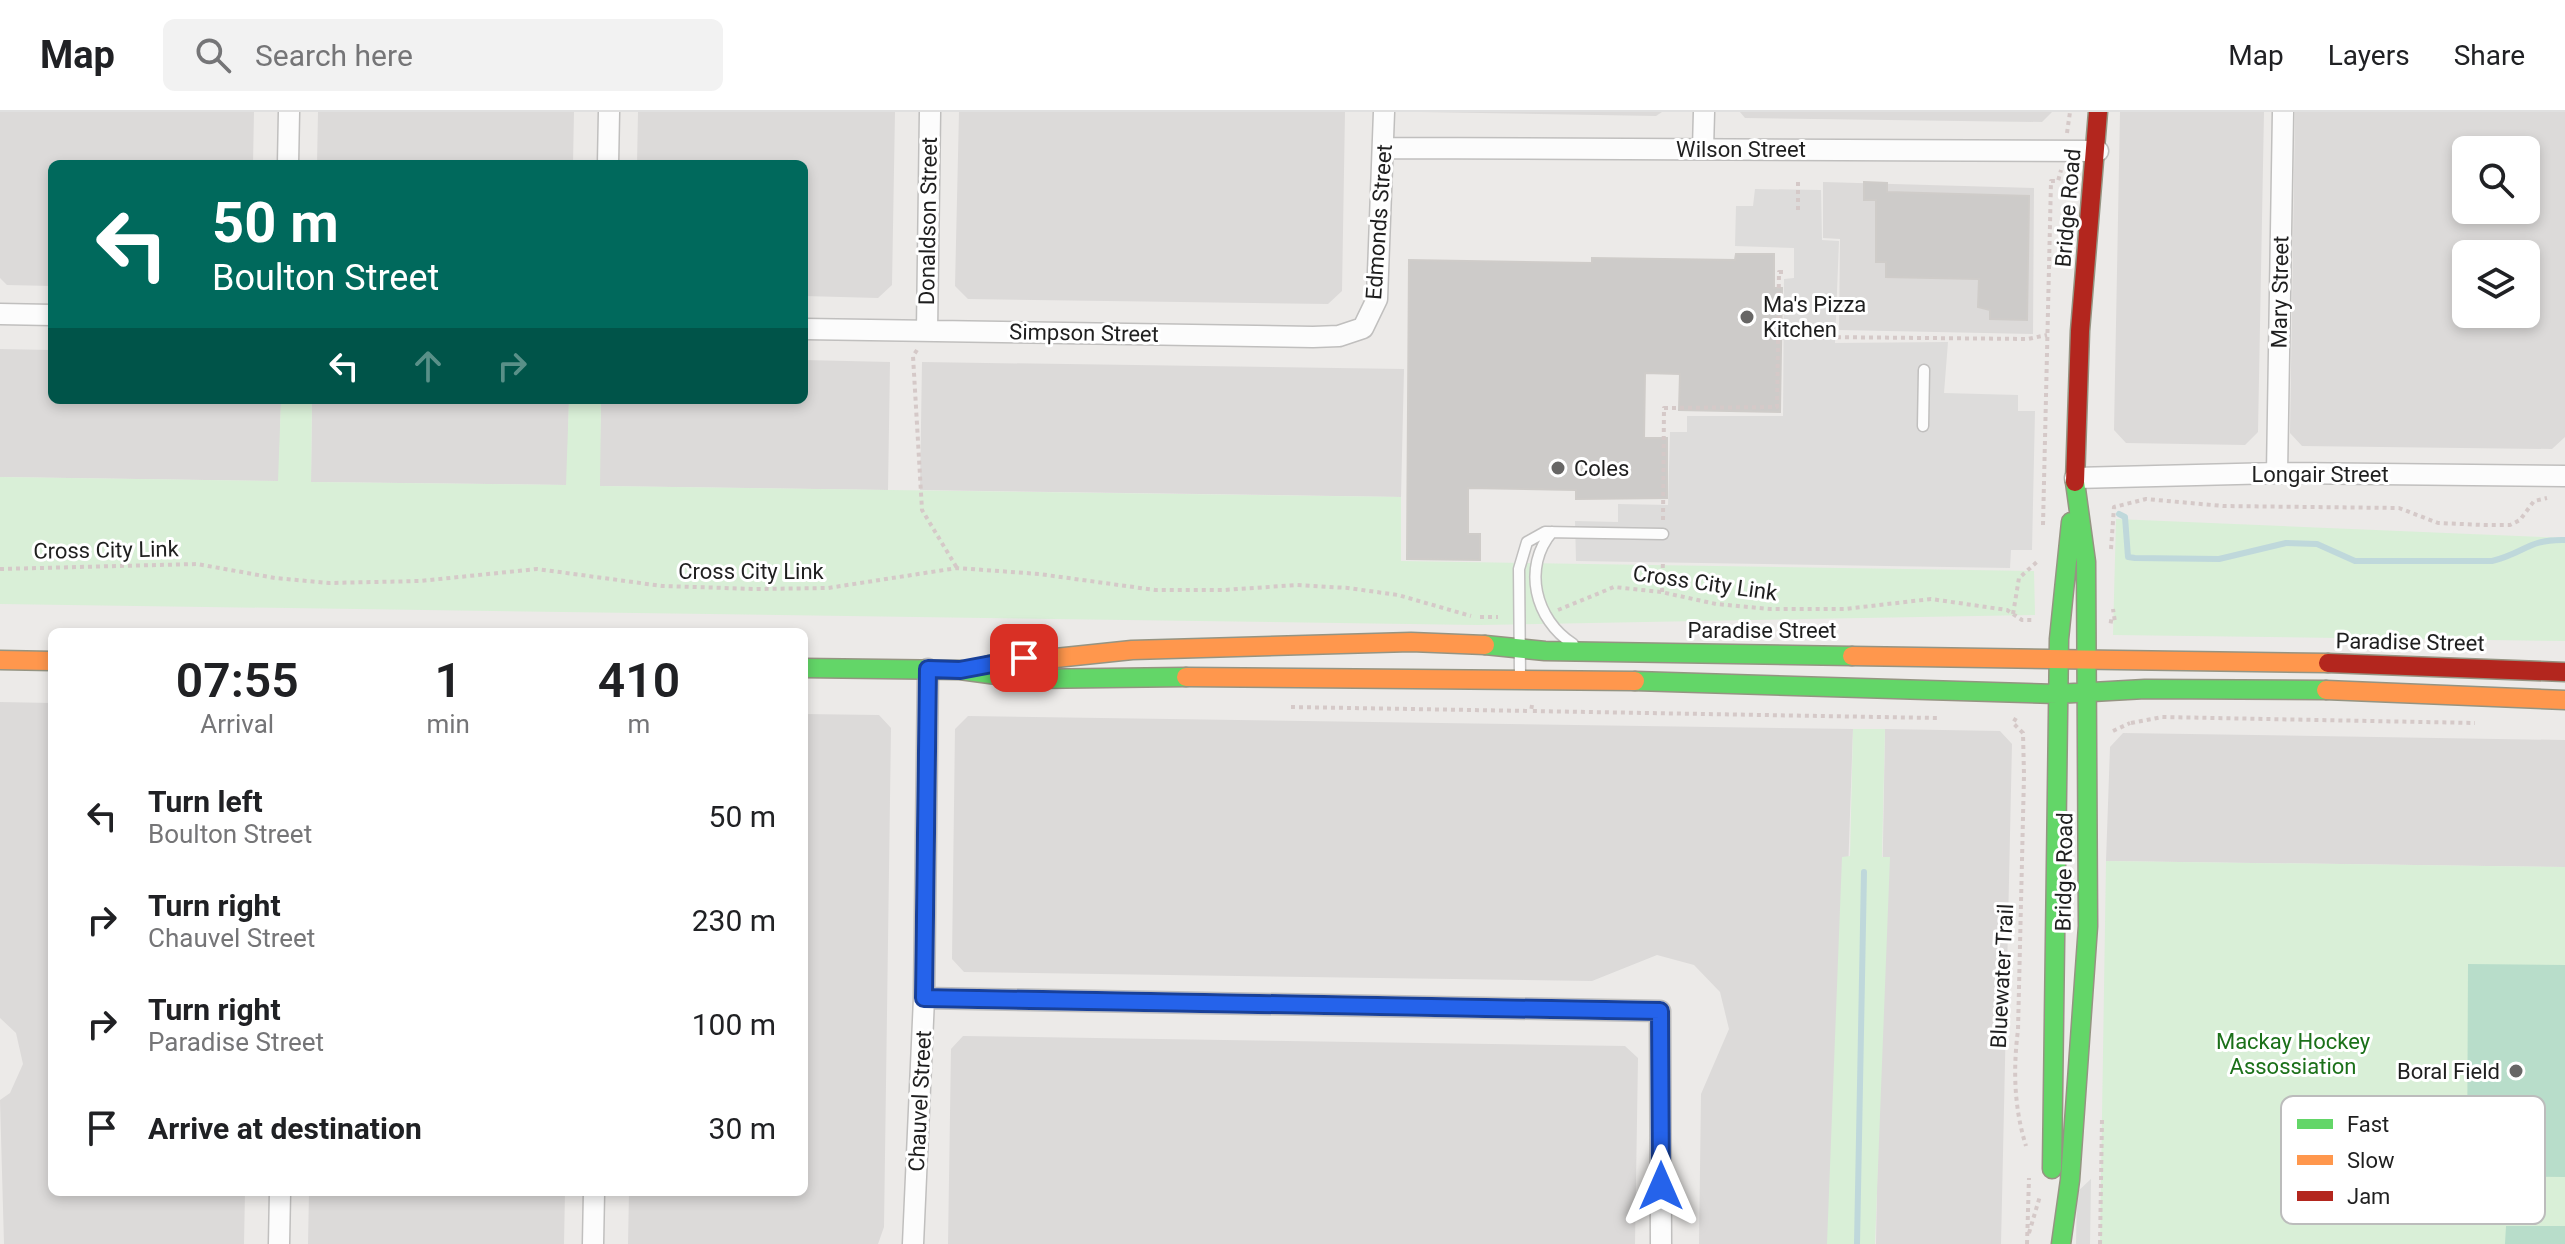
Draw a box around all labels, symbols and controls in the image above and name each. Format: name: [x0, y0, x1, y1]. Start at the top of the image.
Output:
search box: [163, 19, 723, 91]
text: Map: [40, 33, 115, 77]
icon: search: [191, 33, 235, 77]
text: Search here: [255, 38, 413, 73]
text: Map: [2228, 39, 2284, 72]
text: Layers: [2328, 39, 2410, 72]
text: Share: [2454, 39, 2525, 72]
map controls: [2452, 136, 2540, 328]
button: search: [2452, 136, 2540, 224]
street label: Donaldson Street: [914, 137, 942, 305]
street label: Wilson Street: [1676, 137, 1806, 162]
street label: Edmonds Street: [1361, 143, 1397, 301]
street label: Bridge Road: [2050, 148, 2086, 268]
text: 50 m: [212, 190, 339, 256]
icon: left: [80, 192, 184, 296]
street label: Mary Street: [2267, 235, 2293, 349]
button: layers: [2452, 240, 2540, 328]
text: Boulton Street: [212, 257, 439, 299]
place label: Ma's Pizza Kitchen: [1763, 292, 1866, 342]
marker: Ma's Pizza Kitchen: [1738, 308, 1756, 326]
street label: Simpson Street: [1009, 319, 1159, 347]
icon: left: [322, 344, 366, 388]
icon: ahead: [406, 344, 450, 388]
icon: right: [490, 344, 534, 388]
place label: Coles: [1574, 456, 1629, 481]
marker: Coles: [1549, 459, 1567, 477]
street label: Longair Street: [2251, 462, 2389, 487]
street label: Cross City Link: [33, 536, 180, 564]
street label: Cross City Link: [678, 559, 825, 584]
street label: Cross City Link: [1631, 560, 1780, 606]
street label: Paradise Street: [1688, 618, 1837, 643]
pin: [990, 624, 1058, 692]
street label: Paradise Street: [2335, 628, 2485, 656]
icon: arrive: [1002, 636, 1046, 680]
text: 07:55: [176, 652, 299, 709]
text: 1: [435, 652, 462, 709]
text: 410: [598, 652, 680, 709]
text: Arrival: [200, 709, 274, 739]
text: min: [426, 709, 470, 739]
text: m: [628, 709, 650, 739]
text: Turn left: [148, 784, 263, 819]
icon: left: [80, 794, 124, 838]
text: 50 m: [709, 799, 776, 834]
street label: Bridge Road: [2050, 812, 2078, 932]
text: Boulton Street: [148, 819, 312, 849]
text: Turn right: [148, 888, 281, 923]
icon: right: [80, 898, 124, 942]
text: 230 m: [692, 903, 776, 938]
street label: Bluewater Trail: [1986, 903, 2018, 1049]
text: Chauvel Street: [148, 923, 315, 953]
text: Turn right: [148, 992, 281, 1027]
icon: right: [80, 1002, 124, 1046]
text: 100 m: [692, 1007, 776, 1042]
text: Paradise Street: [148, 1027, 324, 1057]
park label: Mackay Hockey Assossiation: [2216, 1029, 2371, 1079]
street label: Chauvel Street: [904, 1030, 936, 1172]
place label: Boral Field: [2397, 1059, 2500, 1084]
marker: Boral Field: [2507, 1062, 2525, 1080]
legend: [2281, 1096, 2545, 1224]
icon: arrive: [80, 1106, 124, 1150]
text: Arrive at destination: [148, 1111, 422, 1146]
text: 30 m: [709, 1111, 776, 1146]
text: Fast: [2347, 1112, 2389, 1137]
position arrow: [1619, 1144, 1703, 1228]
text: Slow: [2347, 1148, 2395, 1173]
text: Jam: [2347, 1184, 2390, 1209]

